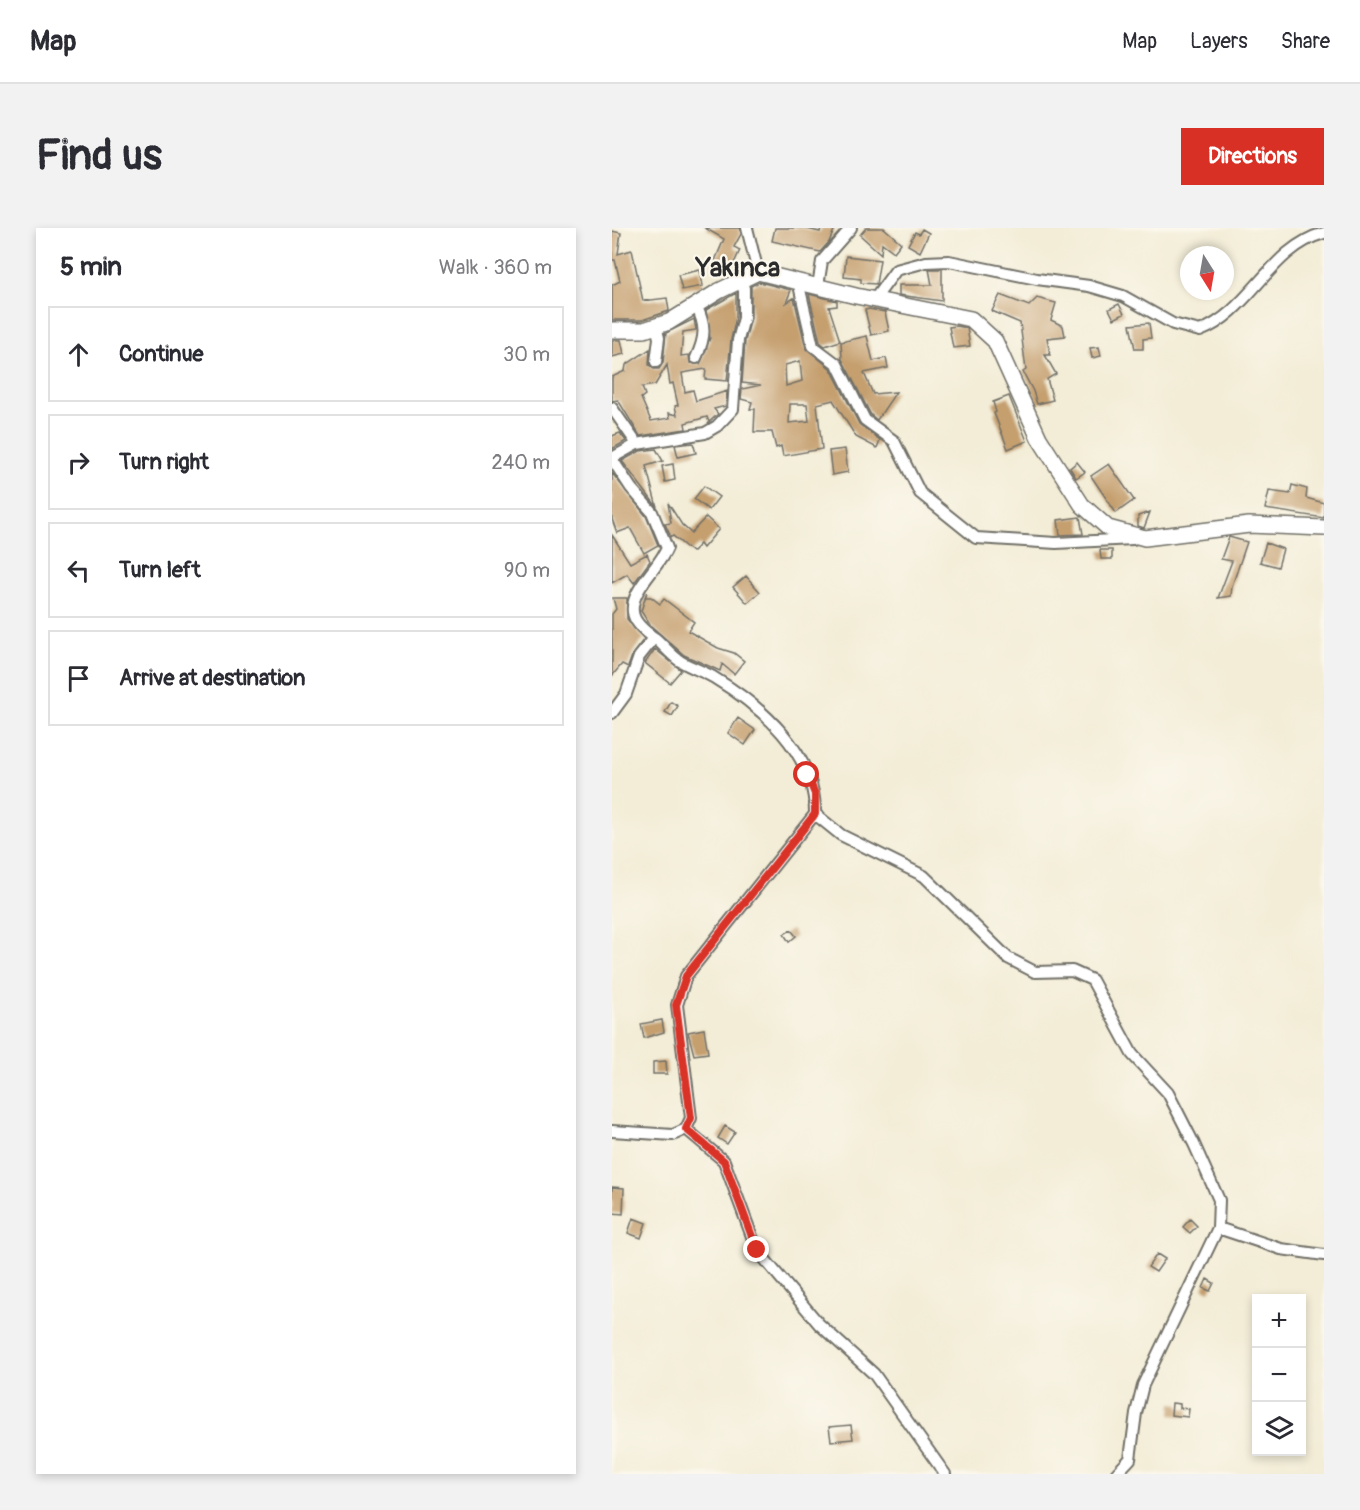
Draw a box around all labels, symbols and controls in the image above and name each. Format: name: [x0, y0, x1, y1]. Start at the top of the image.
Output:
text: Map: [30, 24, 76, 59]
text: Map: [1122, 28, 1157, 55]
text: Layers: [1190, 28, 1248, 55]
text: Share: [1281, 28, 1330, 55]
button: Directions: [1181, 128, 1324, 185]
text: Find us: [36, 130, 162, 182]
north arrow: [1180, 246, 1234, 300]
text: 5 min: [60, 251, 122, 283]
district label: Yakınca: [695, 252, 780, 284]
text: Walk · 360 m: [439, 255, 552, 280]
icon: ahead: [62, 338, 95, 371]
text: Continue: [119, 340, 203, 368]
text: 30 m: [503, 342, 550, 367]
icon: right: [62, 446, 95, 479]
text: Turn right: [119, 448, 209, 476]
text: 240 m: [491, 450, 550, 475]
icon: left: [62, 554, 95, 587]
text: Turn left: [119, 556, 201, 584]
text: 90 m: [504, 558, 550, 583]
icon: arrive: [62, 662, 95, 695]
text: Arrive at destination: [119, 664, 305, 692]
route start: [793, 761, 819, 787]
route end: [743, 1236, 769, 1262]
map controls: [1252, 1294, 1306, 1456]
button: +: [1252, 1294, 1306, 1348]
button: −: [1252, 1348, 1306, 1402]
button: layers: [1252, 1402, 1306, 1456]

